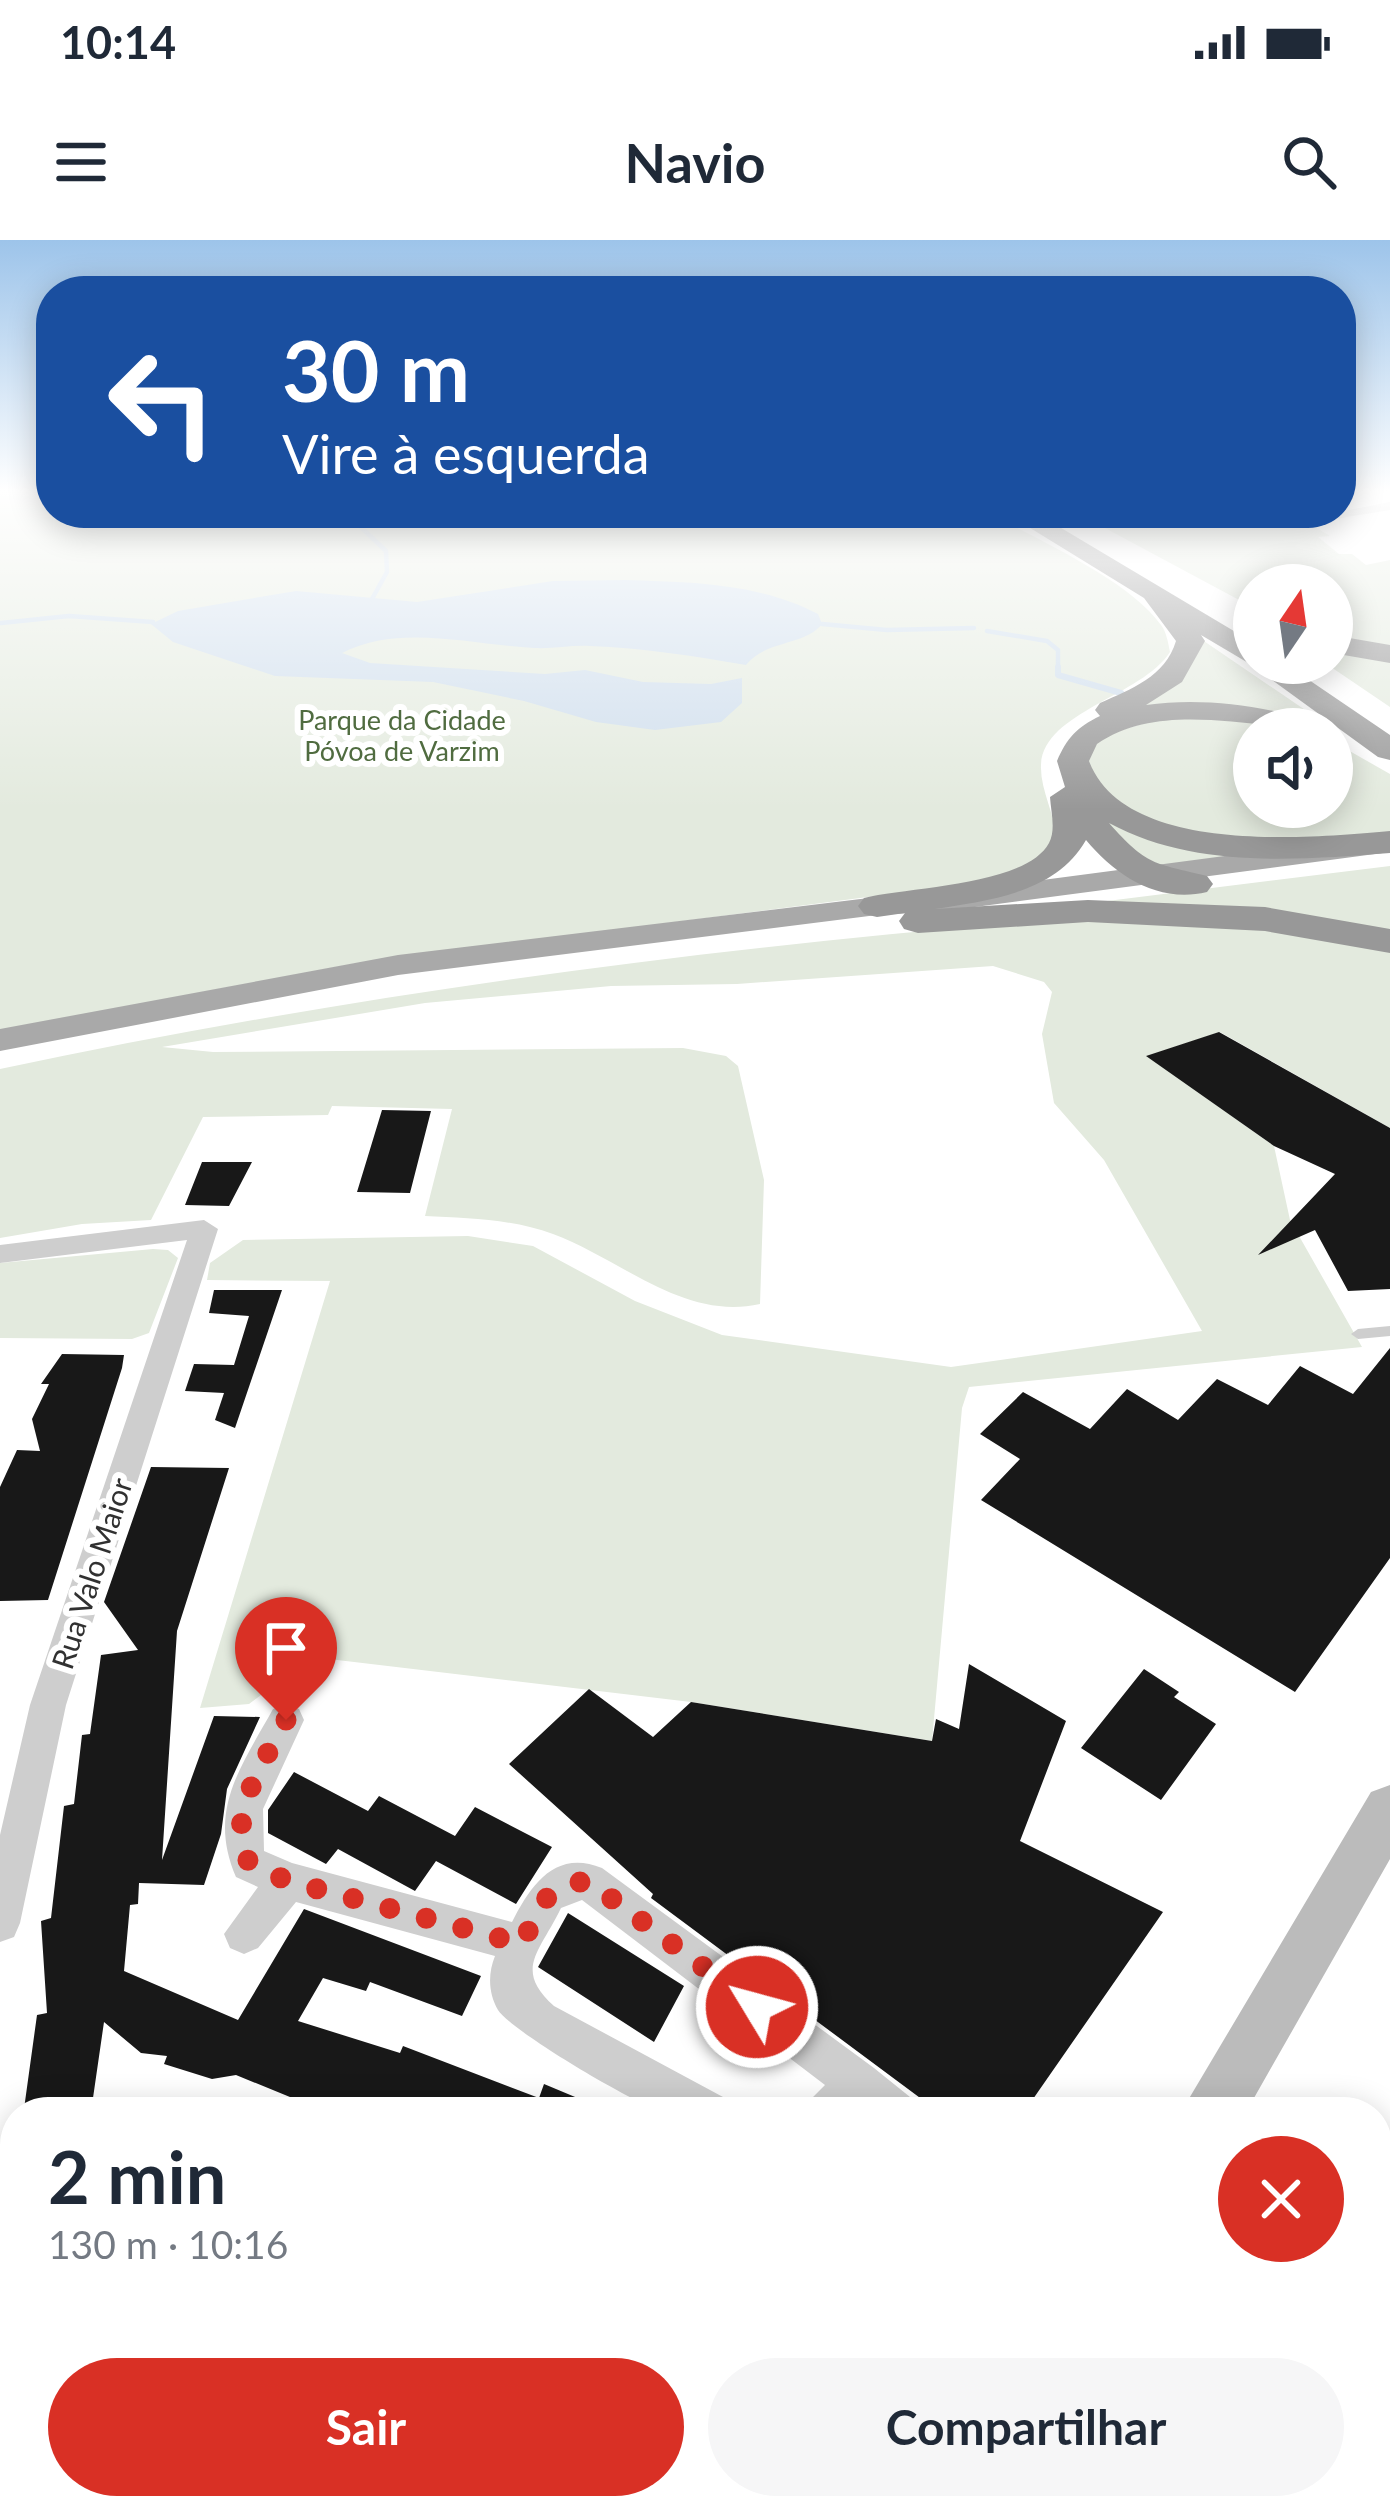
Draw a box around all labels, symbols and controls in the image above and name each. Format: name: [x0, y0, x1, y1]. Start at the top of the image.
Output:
text: 10:14: [60, 15, 176, 69]
icon: menu: [48, 129, 114, 195]
icon: search: [1276, 129, 1342, 195]
text: Navio: [625, 130, 765, 195]
text: 30 m: [282, 319, 470, 420]
icon: left: [84, 324, 240, 480]
text: Vire à esquerda: [282, 421, 650, 486]
north arrow: [1233, 564, 1353, 684]
map controls: [1233, 564, 1353, 828]
park label: Parque da Cidade Póvoa de Varzim: [298, 703, 506, 767]
button: sound: [1233, 708, 1353, 828]
street label: Rua Valo Maior: [43, 1473, 139, 1673]
pin: [235, 1597, 337, 1720]
icon: arrive: [253, 1615, 319, 1681]
position arrow: [694, 1944, 820, 2070]
text: 2 min: [48, 2133, 226, 2219]
button: close: [1218, 2136, 1344, 2262]
text: 130 m · 10:16: [48, 2221, 288, 2267]
button: Sair: [48, 2358, 684, 2496]
button: Compartilhar: [708, 2358, 1344, 2496]

